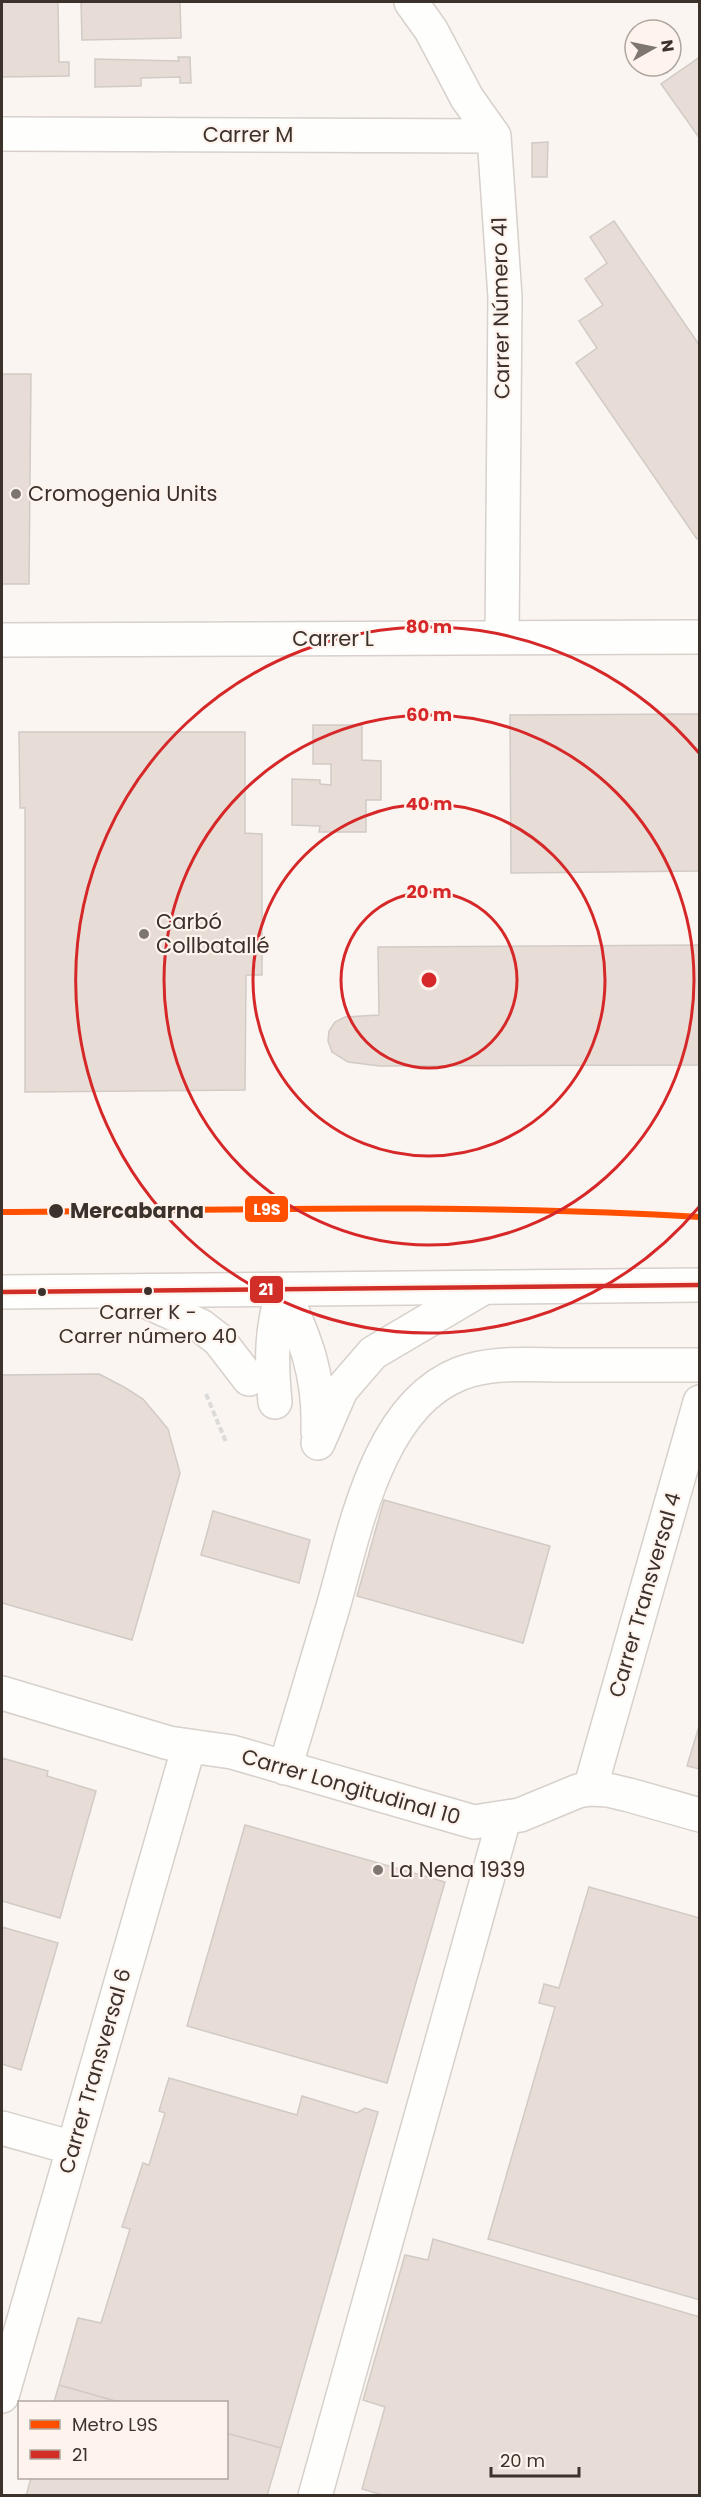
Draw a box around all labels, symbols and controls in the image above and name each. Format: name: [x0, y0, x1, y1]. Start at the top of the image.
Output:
north arrow: [623, 18, 683, 78]
text: N: [655, 38, 680, 53]
street label: Carrer M: [203, 120, 293, 149]
street label: Carrer Número 41: [484, 217, 517, 399]
place label: Cromogenia Units: [28, 479, 218, 508]
marker: Cromogenia Units: [9, 487, 23, 501]
text: 80 m: [406, 614, 452, 639]
street label: Carrer L: [292, 624, 374, 653]
text: 60 m: [406, 702, 452, 727]
text: 40 m: [406, 791, 452, 816]
text: 20 m: [407, 879, 451, 904]
place label: Carbó Collbatallé: [156, 907, 270, 960]
marker: Carbó Collbatallé: [137, 927, 151, 941]
centre of rings: [419, 970, 439, 990]
line badge: L9S: [244, 1195, 289, 1223]
place label: Mercabarna: [70, 1196, 204, 1225]
text: L9S: [253, 1198, 281, 1221]
marker: Mercabarna: [47, 1202, 65, 1220]
line badge: 21: [249, 1275, 284, 1304]
text: 21: [258, 1278, 274, 1301]
marker: Carrer K - Carrer número 40: [142, 1285, 154, 1297]
unlabelled marker: [36, 1286, 48, 1298]
place label: Carrer K - Carrer número 40: [59, 1298, 237, 1350]
street label: Carrer Transversal 4: [601, 1489, 688, 1701]
street label: Carrer Longitudinal 10: [238, 1741, 464, 1832]
place label: La Nena 1939: [390, 1855, 525, 1884]
marker: La Nena 1939: [371, 1863, 385, 1877]
street label: Carrer Transversal 6: [51, 1965, 138, 2177]
legend: [18, 2401, 228, 2479]
text: Metro L9S: [72, 2412, 158, 2437]
scale bar: [491, 2440, 580, 2478]
text: 21: [72, 2442, 88, 2467]
text: 20 m: [500, 2448, 545, 2473]

